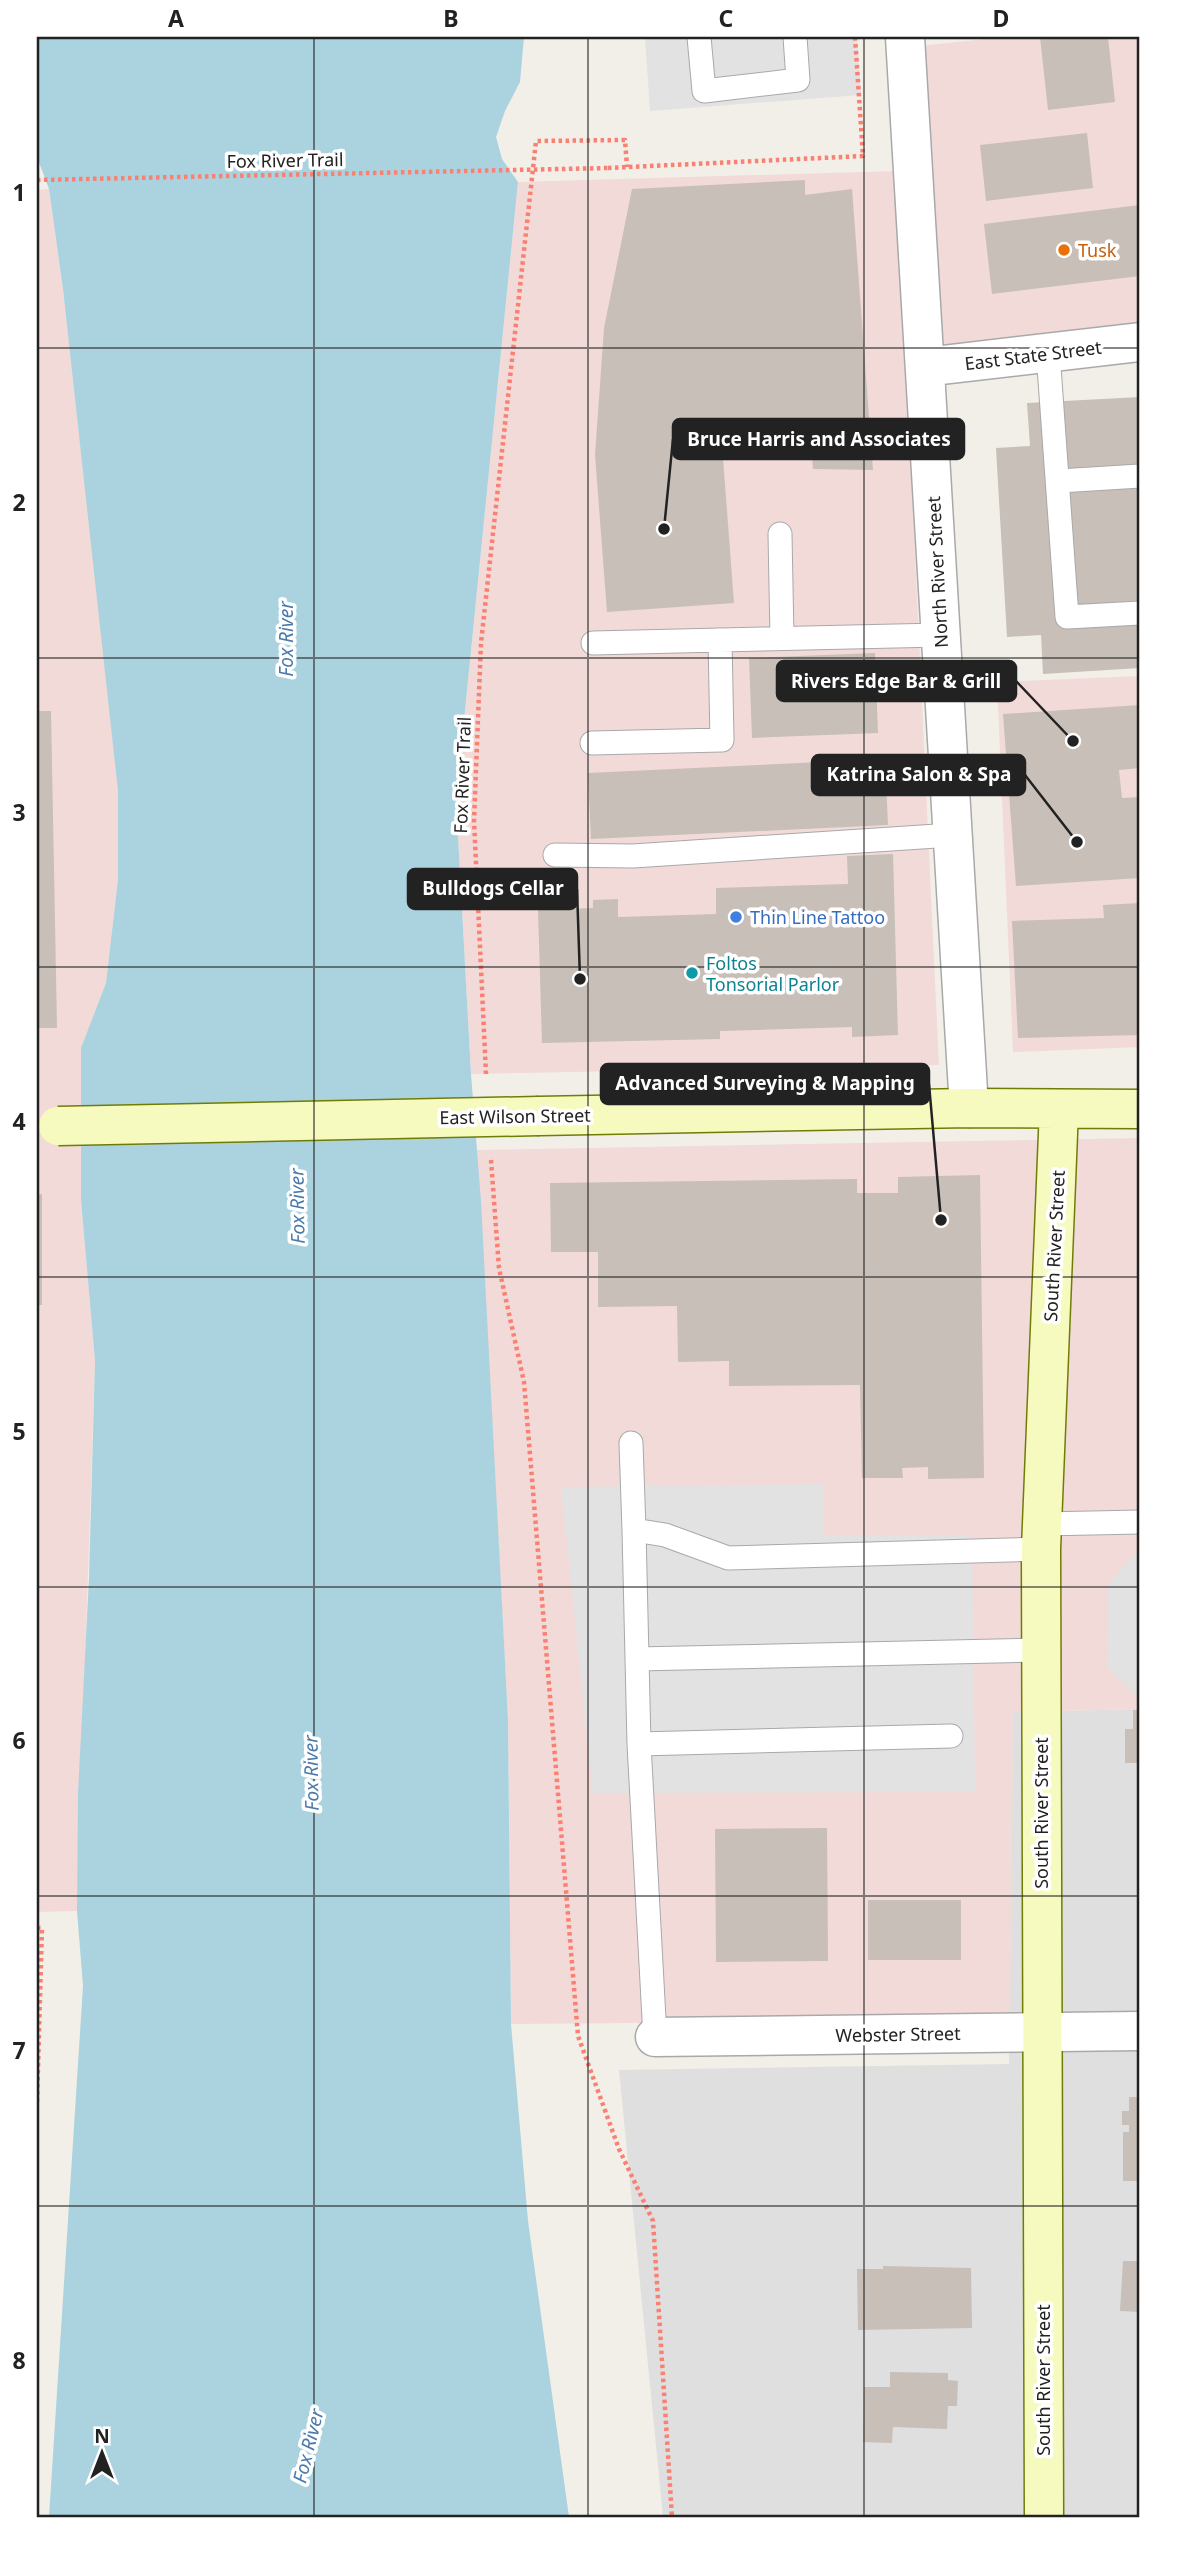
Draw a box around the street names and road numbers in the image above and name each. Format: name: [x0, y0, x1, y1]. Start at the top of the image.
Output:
street label: Fox River Trail: [226, 147, 344, 173]
street label: East State Street: [963, 335, 1103, 375]
street label: North River Street: [921, 495, 953, 648]
street label: Fox River Trail: [448, 716, 476, 834]
street label: East Wilson Street: [439, 1103, 591, 1129]
street label: South River Street: [1038, 1169, 1070, 1322]
street label: South River Street: [1029, 1737, 1053, 1889]
street label: Webster Street: [835, 2021, 961, 2047]
street label: South River Street: [1031, 2304, 1055, 2456]

